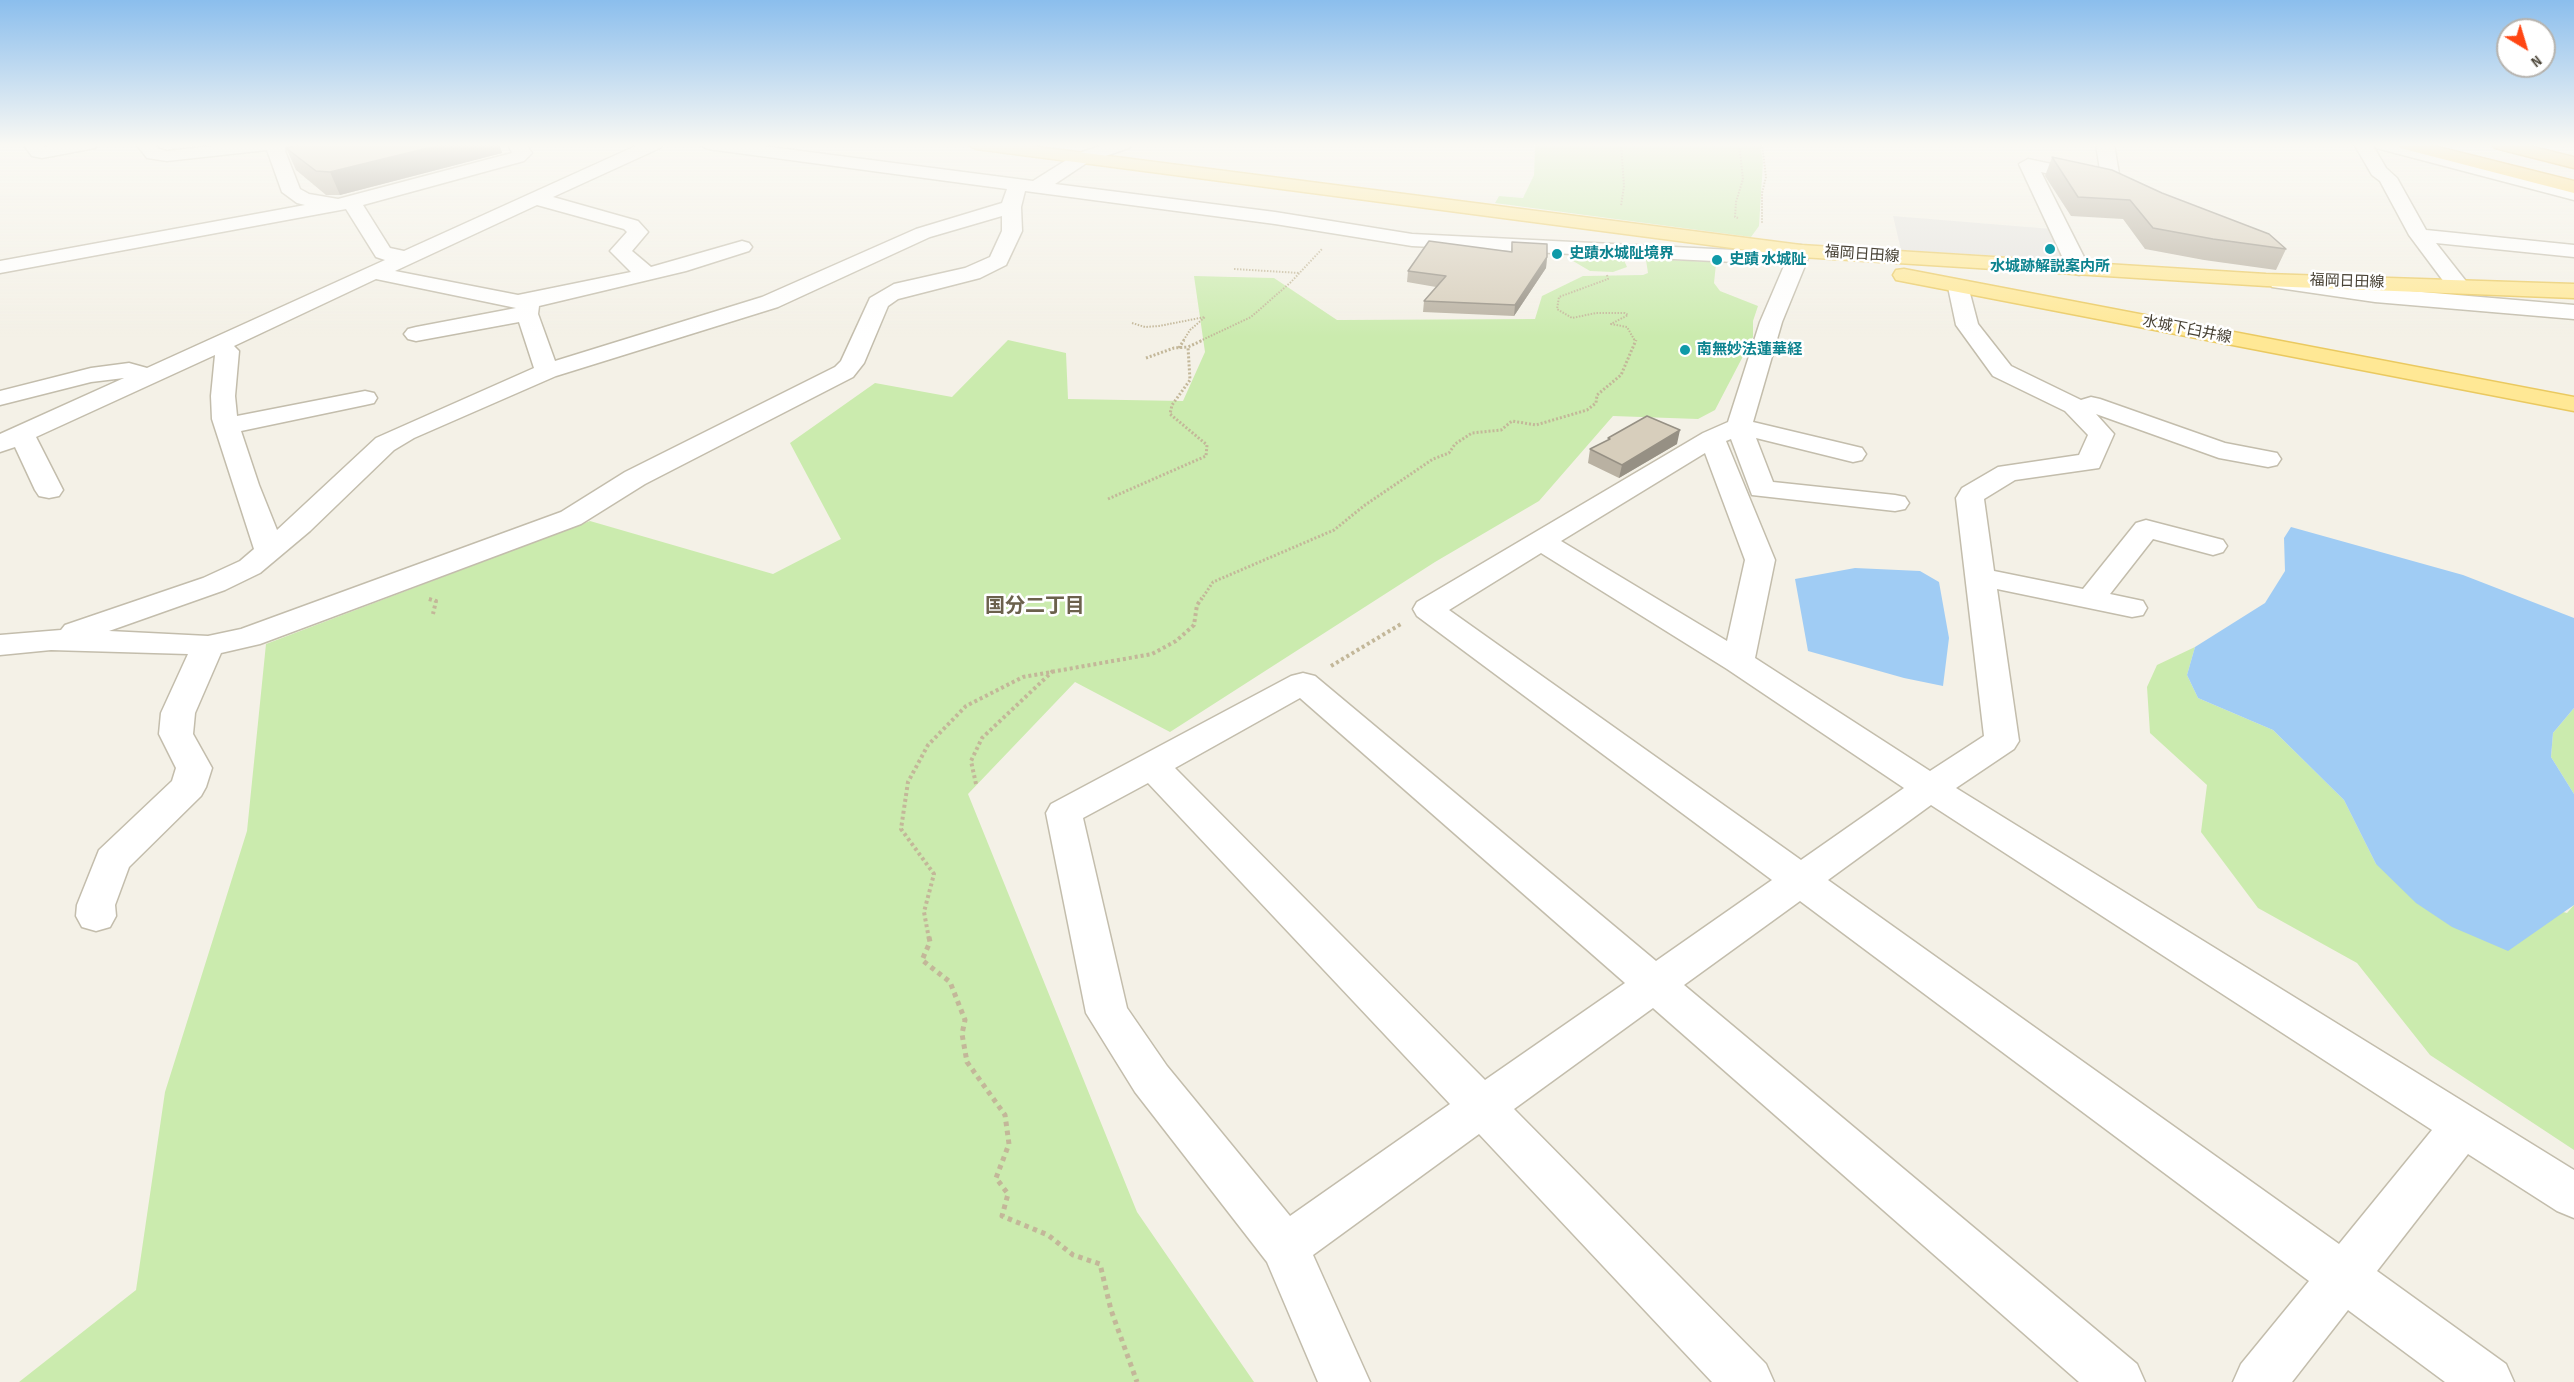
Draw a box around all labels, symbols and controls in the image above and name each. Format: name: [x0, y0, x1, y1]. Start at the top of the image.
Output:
north arrow: [2496, 18, 2556, 78]
text: N: [2527, 51, 2545, 71]
marker: 水城跡解説案内所: [2043, 242, 2057, 256]
street label: 福岡日田線: [1824, 243, 1900, 267]
place label: 史蹟水城阯境界: [1569, 245, 1674, 263]
marker: 史蹟水城阯境界: [1550, 247, 1564, 261]
place label: 史蹟 水城阯: [1729, 251, 1806, 269]
marker: 史蹟 水城阯: [1710, 253, 1724, 267]
place label: 水城跡解説案内所: [1990, 258, 2110, 276]
street label: 福岡日田線: [2309, 272, 2385, 292]
street label: 水城下臼井線: [2141, 313, 2233, 347]
place label: 南無妙法蓮華経: [1697, 341, 1802, 359]
marker: 南無妙法蓮華経: [1678, 343, 1692, 357]
district label: 国分二丁目: [985, 595, 1085, 619]

